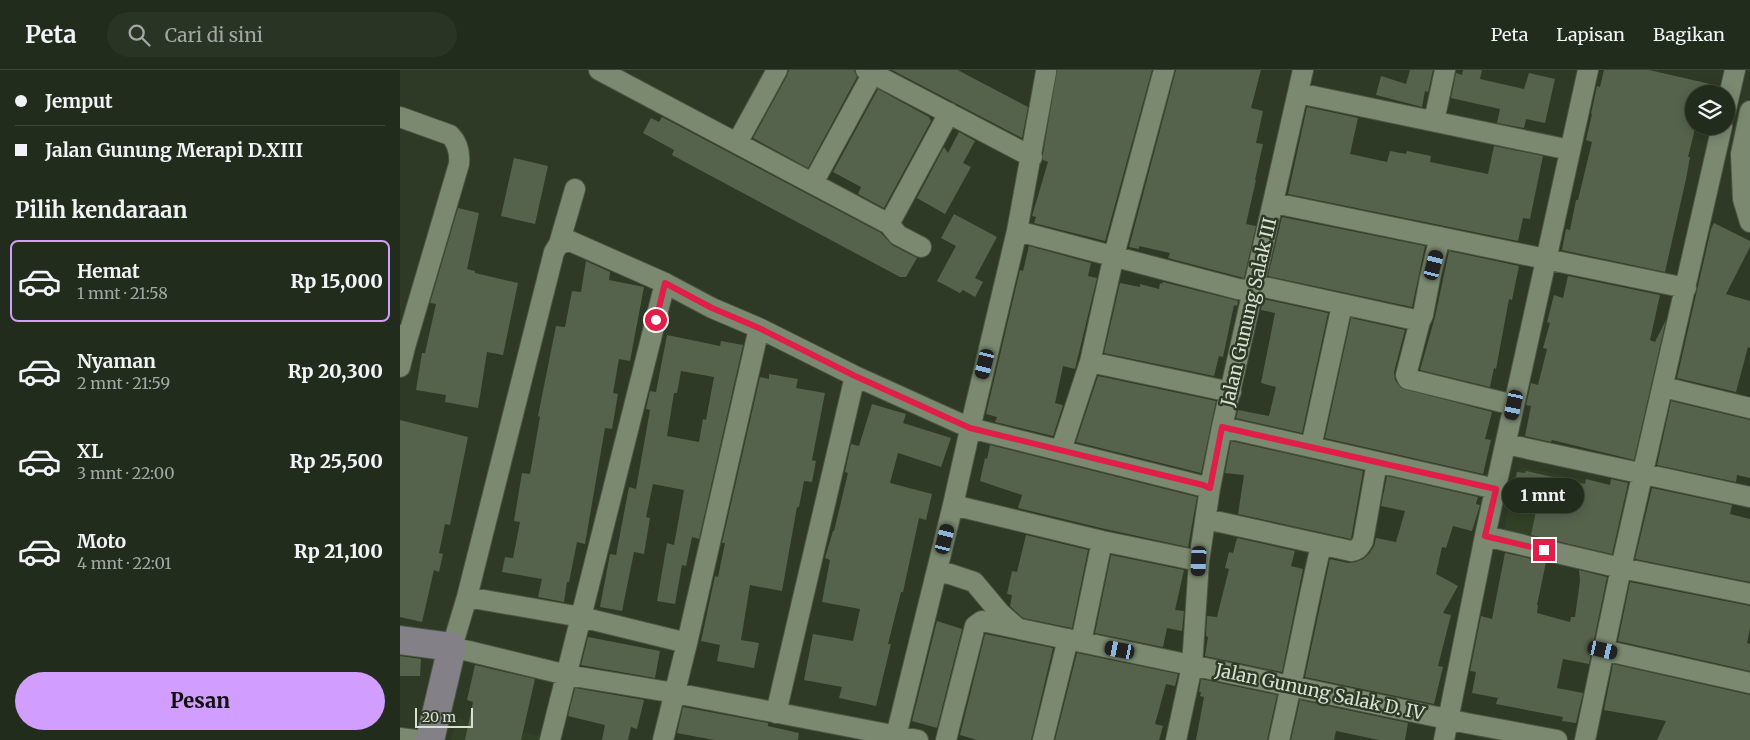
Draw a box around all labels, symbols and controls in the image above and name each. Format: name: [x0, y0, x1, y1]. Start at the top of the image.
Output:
search box: [107, 12, 457, 57]
text: Peta: [25, 19, 77, 50]
icon: search: [125, 21, 153, 49]
text: Cari di sini: [165, 23, 263, 47]
text: Peta: [1491, 23, 1528, 46]
text: Lapisan: [1556, 23, 1625, 46]
text: Bagikan: [1653, 23, 1725, 46]
map controls: [1685, 85, 1735, 135]
button: layers: [1685, 85, 1735, 135]
text: Jemput: [45, 89, 113, 113]
text: Jalan Gunung Merapi D.XIII: [45, 138, 303, 162]
text: Pilih kendaraan: [15, 196, 187, 224]
street label: Jalan Gunung Salak III: [1215, 215, 1281, 409]
car: [1423, 249, 1444, 281]
icon: car: [17, 259, 62, 304]
text: Hemat: [77, 259, 140, 283]
text: Rp 15,000: [290, 269, 383, 293]
text: 1 mnt · 21:58: [77, 283, 168, 303]
route start: [645, 309, 667, 331]
car: [974, 348, 995, 380]
icon: car: [17, 349, 62, 394]
text: Nyaman: [77, 349, 156, 373]
text: Rp 20,300: [288, 359, 383, 383]
text: 2 mnt · 21:59: [77, 373, 170, 393]
car: [1503, 389, 1524, 421]
icon: car: [17, 439, 62, 484]
text: XL: [77, 439, 103, 463]
text: Rp 25,500: [290, 449, 383, 473]
text: 3 mnt · 22:00: [77, 463, 175, 483]
callout: 1 mnt: [1503, 478, 1585, 512]
text: 1 mnt: [1521, 485, 1565, 505]
car: [934, 523, 955, 555]
icon: car: [17, 529, 62, 574]
text: Moto: [77, 529, 126, 553]
text: Rp 21,100: [294, 539, 383, 563]
route end: [1533, 539, 1555, 561]
car: [1190, 546, 1207, 576]
text: 4 mnt · 22:01: [77, 553, 172, 573]
car: [1586, 639, 1619, 661]
car: [1103, 640, 1136, 660]
street label: Jalan Gunung Salak D. IV: [1213, 658, 1428, 725]
button: Pesan: [15, 672, 385, 730]
scale bar: [415, 705, 472, 728]
text: 20 m: [422, 708, 456, 726]

